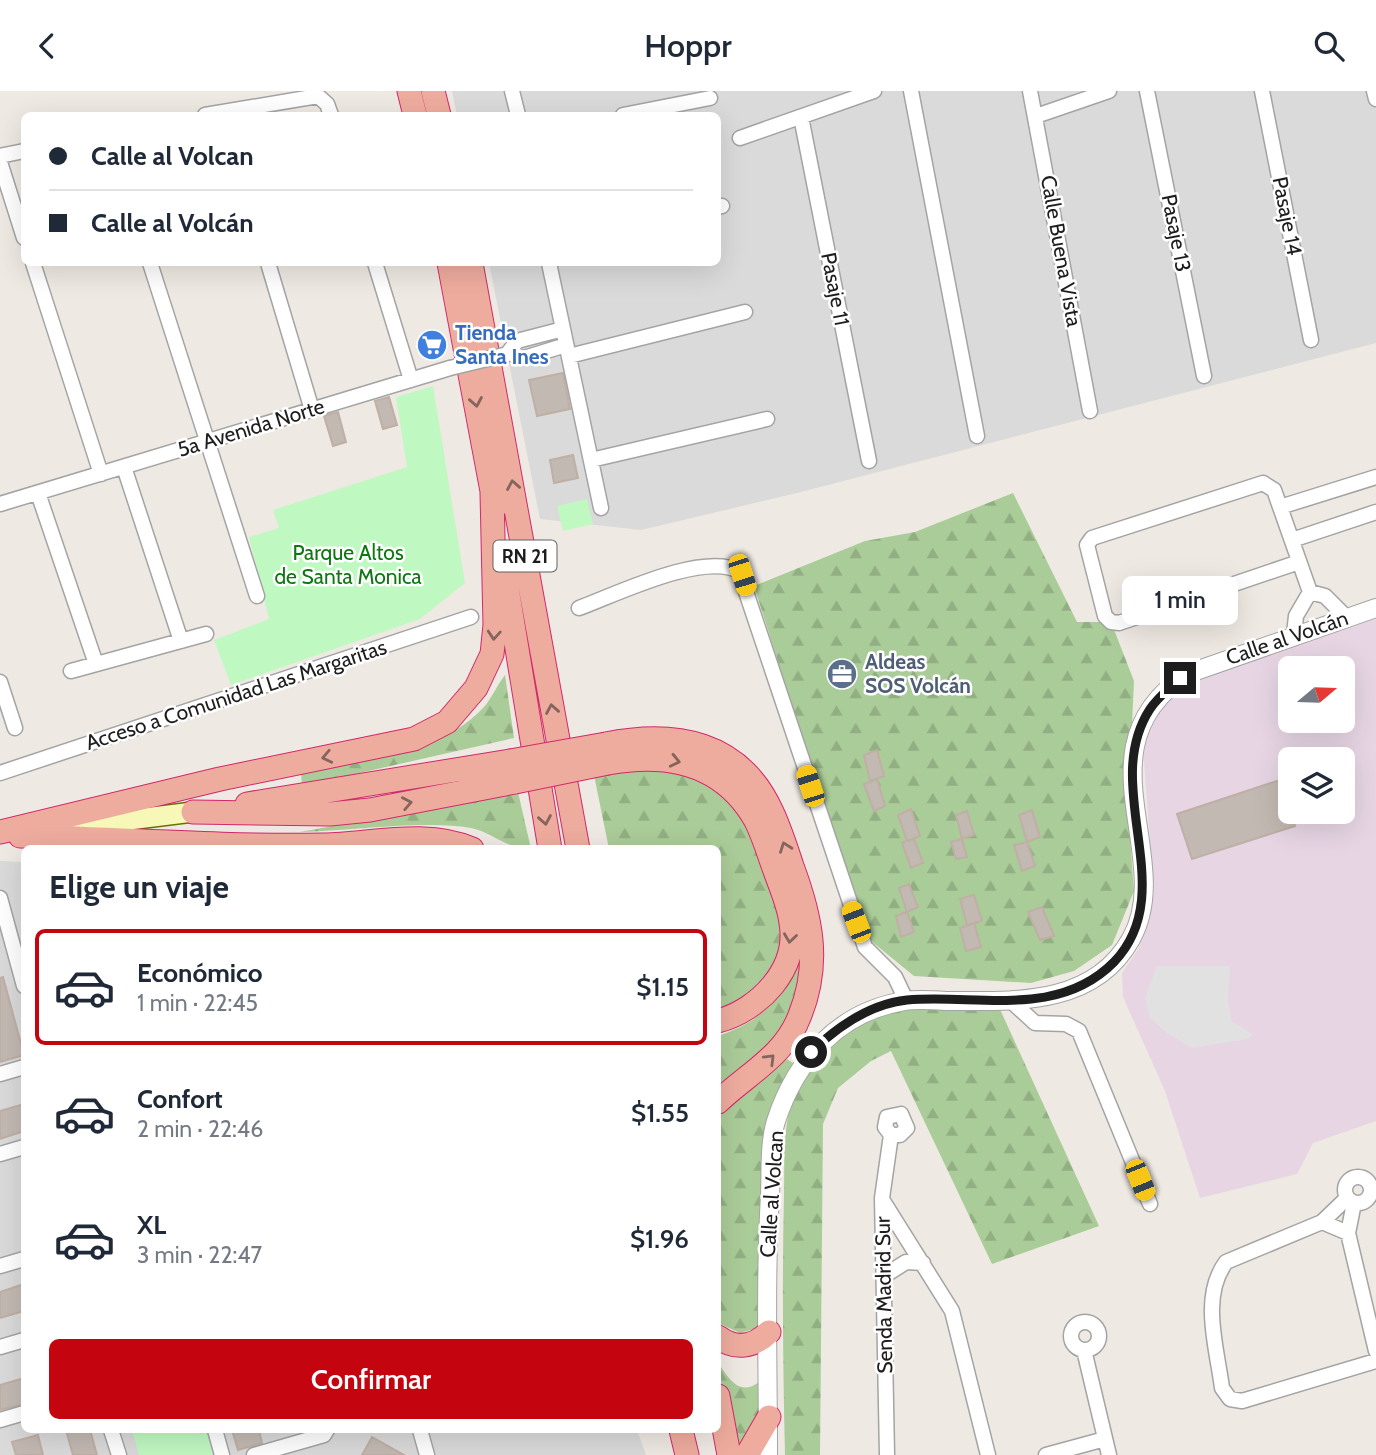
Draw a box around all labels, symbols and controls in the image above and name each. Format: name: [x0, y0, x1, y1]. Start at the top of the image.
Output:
text: Hoppr: [644, 26, 732, 65]
icon: back: [28, 27, 66, 65]
icon: search: [1310, 27, 1348, 65]
text: Calle al Volcan: [91, 140, 254, 172]
street label: Calle Buena Vista: [1036, 173, 1087, 328]
street label: Pasaje 14: [1267, 174, 1307, 258]
street label: Pasaje 13: [1156, 192, 1196, 274]
text: Calle al Volcán: [91, 207, 254, 239]
street label: Pasaje 11: [815, 250, 855, 328]
place label: Tienda Santa Ines: [455, 320, 549, 369]
supermarket icon: Tienda Santa Ines: [415, 328, 449, 362]
street label: 5a Avenida Norte: [174, 393, 328, 462]
one-way arrow: [468, 396, 483, 408]
one-way arrow: [506, 479, 521, 491]
park label: Parque Altos de Santa Monica: [274, 540, 422, 589]
road number: RN 21: [494, 541, 556, 571]
car: [726, 552, 759, 598]
callout: 1 min: [1122, 577, 1238, 625]
text: 1 min: [1154, 586, 1206, 614]
street label: Calle al Volcán: [1223, 605, 1351, 670]
one-way arrow: [487, 630, 502, 641]
street label: Acceso a Comunidad Las Margaritas: [82, 634, 390, 755]
place label: Aldeas SOS Volcán: [865, 649, 971, 698]
north arrow: [1278, 656, 1354, 733]
map controls: [1278, 656, 1355, 824]
office icon: Aldeas SOS Volcán: [825, 657, 859, 691]
route end: [1164, 662, 1196, 694]
one-way arrow: [545, 703, 560, 715]
button: layers: [1278, 747, 1355, 824]
one-way arrow: [321, 748, 333, 763]
one-way arrow: [669, 753, 681, 767]
car: [794, 763, 827, 809]
one-way arrow: [401, 796, 413, 811]
one-way arrow: [536, 813, 551, 825]
one-way arrow: [780, 842, 794, 854]
text: Elige un viaje: [49, 867, 229, 906]
car: [839, 899, 874, 945]
one-way arrow: [783, 932, 798, 944]
icon: car: [53, 956, 116, 1019]
text: Económico: [137, 957, 263, 989]
text: $1.15: [636, 971, 689, 1003]
text: 1 min · 22:45: [137, 989, 258, 1017]
route start: [795, 1036, 827, 1068]
one-way arrow: [761, 1054, 774, 1067]
icon: car: [53, 1082, 116, 1145]
text: Confort: [137, 1083, 223, 1115]
text: $1.55: [631, 1097, 689, 1129]
text: 2 min · 22:46: [137, 1115, 263, 1143]
street label: Calle al Volcan: [755, 1130, 788, 1258]
car: [1123, 1157, 1158, 1203]
icon: car: [53, 1208, 116, 1271]
text: XL: [137, 1209, 166, 1241]
street label: Senda Madrid Sur: [870, 1216, 897, 1374]
text: $1.96: [630, 1223, 689, 1255]
text: 3 min · 22:47: [137, 1241, 262, 1269]
button: Confirmar: [49, 1339, 693, 1419]

